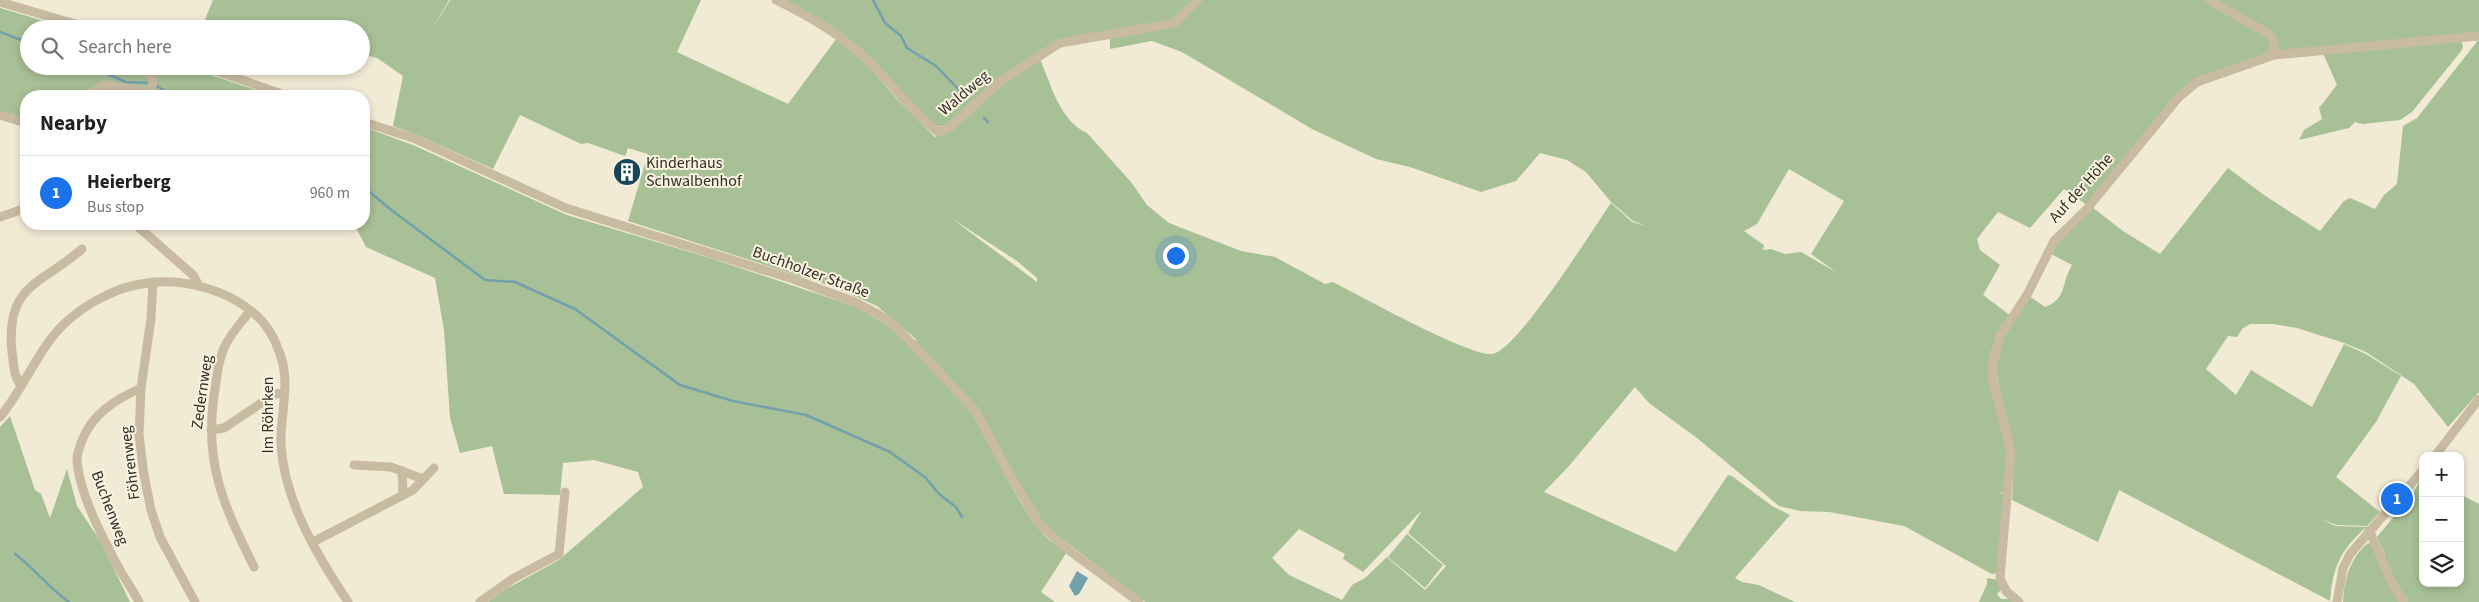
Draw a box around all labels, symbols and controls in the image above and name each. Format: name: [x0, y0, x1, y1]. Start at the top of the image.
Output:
search box: [20, 20, 370, 75]
icon: search: [38, 34, 66, 62]
text: Search here: [78, 34, 172, 61]
street label: Waldweg: [934, 65, 994, 121]
text: Nearby: [40, 108, 107, 138]
street label: Auf der Höhe: [2044, 148, 2118, 227]
place label: Kinderhaus Schwalbenhof: [646, 152, 743, 192]
building icon: Kinderhaus Schwalbenhof: [612, 157, 642, 187]
text: Heierberg: [87, 169, 171, 196]
text: 1: [52, 182, 60, 204]
text: 960 m: [310, 182, 350, 204]
text: Bus stop: [87, 196, 144, 218]
street label: Buchholzer Straße: [750, 241, 873, 303]
your location: [1163, 243, 1189, 269]
street label: Zedernweg: [186, 354, 218, 430]
street label: Im Röhrken: [257, 377, 279, 453]
street label: Föhrenweg: [115, 425, 145, 501]
map controls: [2419, 452, 2464, 587]
button: +: [2419, 452, 2464, 497]
street label: Buchenweg: [86, 468, 134, 548]
pin: 1: [2381, 480, 2413, 518]
button: −: [2419, 497, 2464, 542]
button: layers: [2419, 542, 2464, 587]

